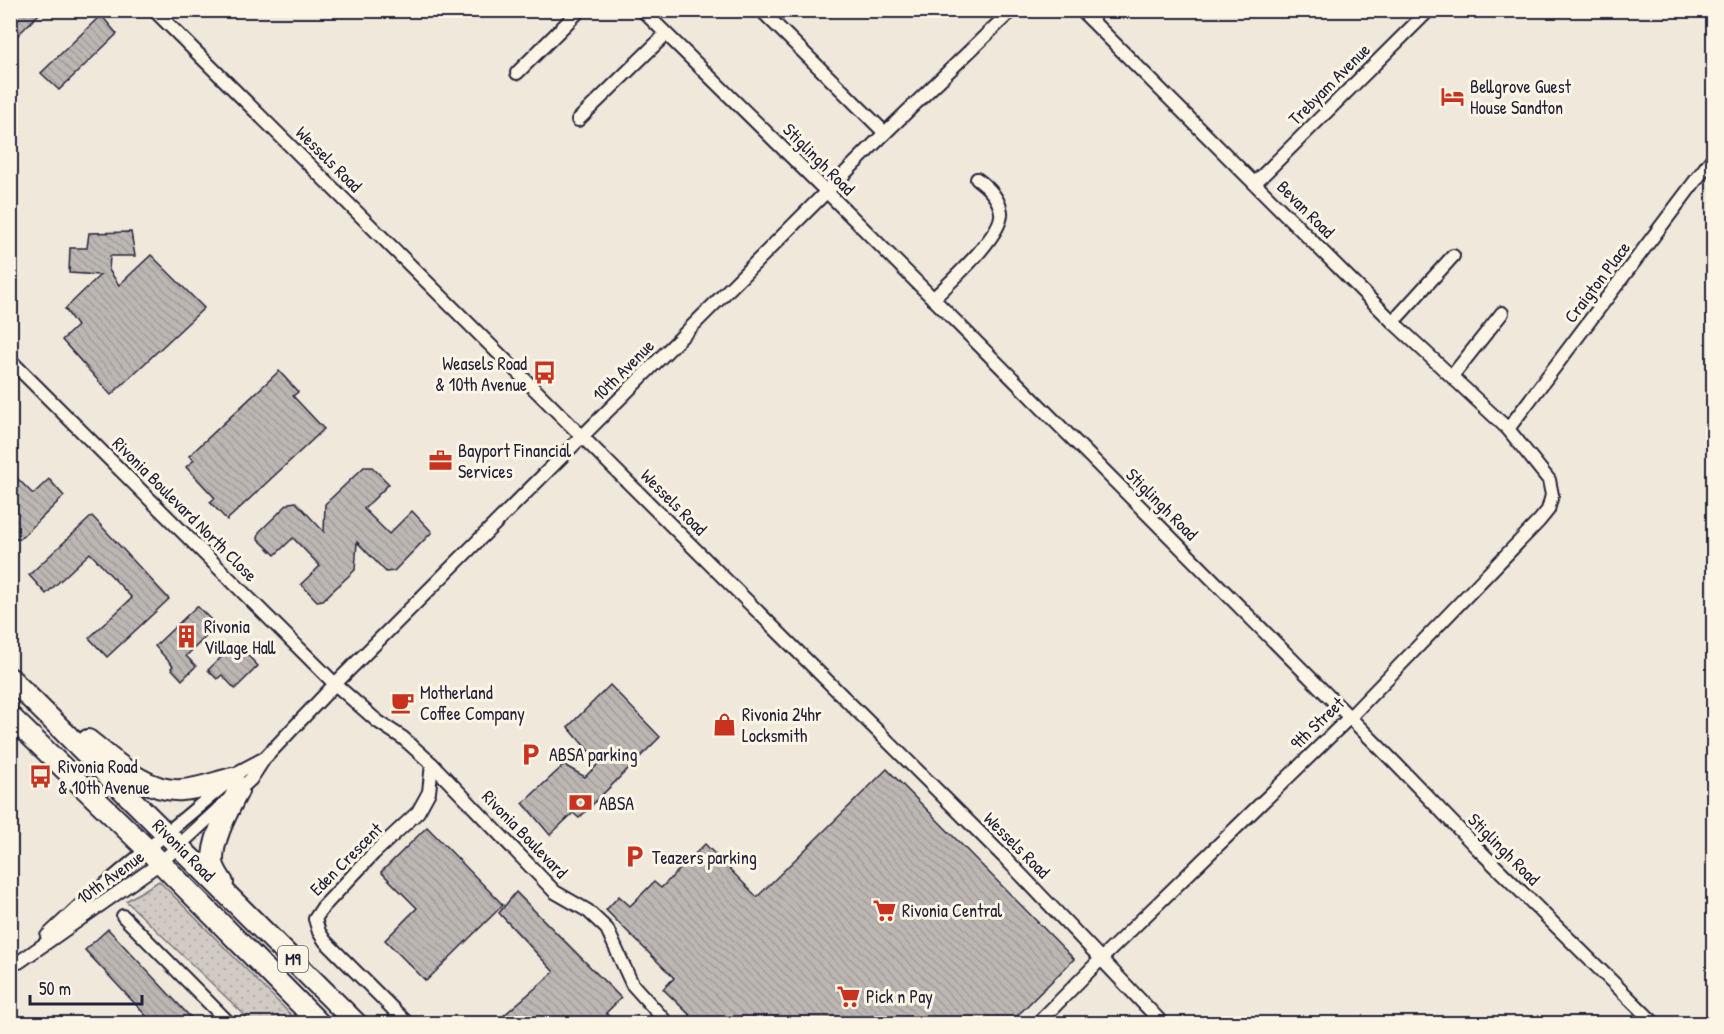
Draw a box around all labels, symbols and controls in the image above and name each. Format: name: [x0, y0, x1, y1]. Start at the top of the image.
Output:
street label: Trebyam Avenue: [1282, 37, 1376, 131]
place label: Bellgrove Guest House Sandton: [1470, 74, 1572, 120]
hotel icon: Bellgrove Guest House Sandton: [1439, 83, 1465, 109]
street label: Stiglingh Road: [777, 117, 861, 201]
street label: Wessels Road: [290, 120, 368, 198]
street label: Bevan Road: [1272, 175, 1340, 243]
street label: Craigton Place: [1558, 236, 1636, 328]
street label: 10th Avenue: [587, 334, 659, 406]
place label: Weasels Road & 10th Avenue: [435, 351, 527, 397]
bus stop icon: Weasels Road & 10th Avenue: [532, 360, 558, 386]
street label: Rivonia Boulevard North Close: [107, 431, 263, 587]
place label: Bayport Financial Services: [458, 438, 571, 484]
office icon: Bayport Financial Services: [427, 447, 453, 473]
street label: Stiglingh Road: [1120, 462, 1204, 546]
street label: Wessels Road: [635, 463, 713, 541]
place label: Rivonia Village Hall: [204, 614, 276, 660]
building icon: Rivonia Village Hall: [173, 623, 199, 649]
place label: Motherland Coffee Company: [420, 680, 525, 726]
cafe icon: Motherland Coffee Company: [389, 689, 415, 715]
street label: 9th Street: [1284, 690, 1350, 755]
place label: Rivonia 24hr Locksmith: [742, 702, 822, 748]
shop icon: Rivonia 24hr Locksmith: [711, 711, 737, 737]
parking icon: ABSA parking: [518, 741, 544, 767]
place label: ABSA parking: [549, 742, 637, 767]
place label: Rivonia Road & 10th Avenue: [58, 754, 150, 800]
bus stop icon: Rivonia Road & 10th Avenue: [27, 763, 53, 789]
street label: Rivonia Boulevard: [476, 784, 574, 884]
bank icon: ABSA: [568, 790, 594, 816]
place label: ABSA: [599, 791, 634, 816]
street label: Wessels Road: [978, 806, 1056, 884]
street label: Stiglingh Road: [1462, 807, 1546, 891]
street label: Rivonia Road: [147, 813, 221, 887]
street label: Eden Crescent: [304, 816, 389, 901]
street label: 10th Avenue: [71, 844, 149, 910]
parking icon: Teazers parking: [621, 844, 647, 870]
place label: Teazers parking: [652, 845, 757, 870]
supermarket icon: Rivonia Central: [871, 897, 897, 923]
place label: Rivonia Central: [902, 898, 1002, 923]
road number: M9: [278, 946, 308, 972]
scale bar: [30, 968, 142, 1006]
text: 50 m: [39, 976, 71, 1001]
supermarket icon: Pick n Pay: [835, 983, 861, 1009]
place label: Pick n Pay: [866, 984, 933, 1009]

